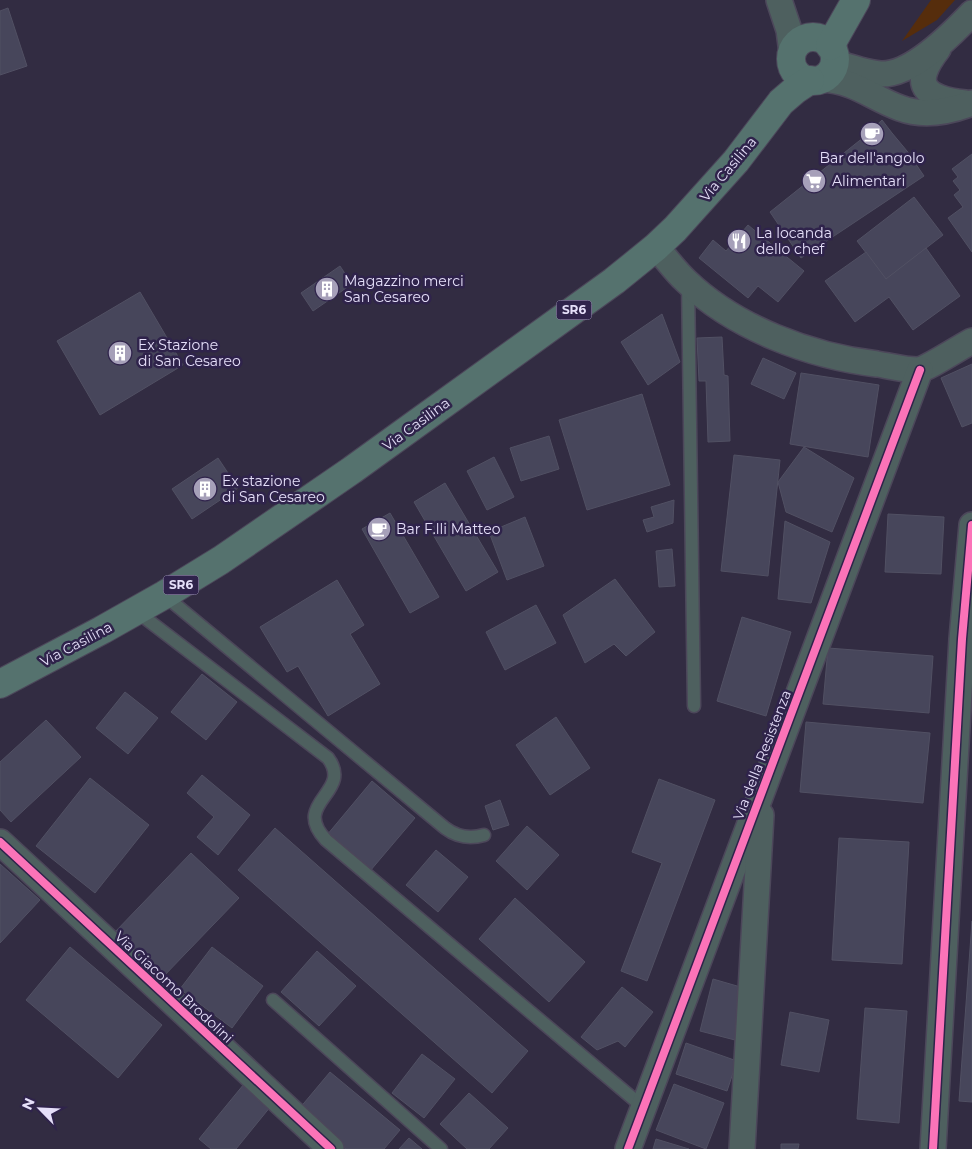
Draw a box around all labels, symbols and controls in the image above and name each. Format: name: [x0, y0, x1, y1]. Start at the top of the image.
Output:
cafe icon: Bar dell'angolo: [859, 121, 885, 147]
street label: Via Casilina: [696, 133, 760, 205]
place label: Bar dell'angolo: [819, 149, 925, 167]
supermarket icon: Alimentari: [801, 168, 827, 194]
place label: Alimentari: [832, 172, 905, 190]
place label: La locanda dello chef: [756, 224, 832, 258]
restaurant icon: La locanda dello chef: [726, 228, 752, 254]
place label: Magazzino merci San Cesareo: [344, 272, 464, 306]
building icon: Magazzino merci San Cesareo: [314, 276, 340, 302]
road number: SR6: [556, 300, 592, 320]
place label: Ex Stazione di San Cesareo: [138, 336, 241, 370]
building icon: Ex Stazione di San Cesareo: [107, 340, 133, 366]
street label: Via Casilina: [379, 393, 453, 455]
place label: Ex stazione di San Cesareo: [222, 472, 325, 506]
building icon: Ex stazione di San Cesareo: [192, 476, 218, 502]
cafe icon: Bar F.lli Matteo: [366, 516, 392, 542]
place label: Bar F.lli Matteo: [396, 520, 501, 538]
road number: SR6: [164, 576, 198, 594]
street label: Via Casilina: [37, 617, 115, 671]
street label: Via della Resistenza: [729, 688, 795, 822]
street label: Via Giacomo Brodolini: [111, 927, 237, 1047]
north arrow: [15, 1084, 65, 1134]
text: N: [18, 1095, 39, 1113]

